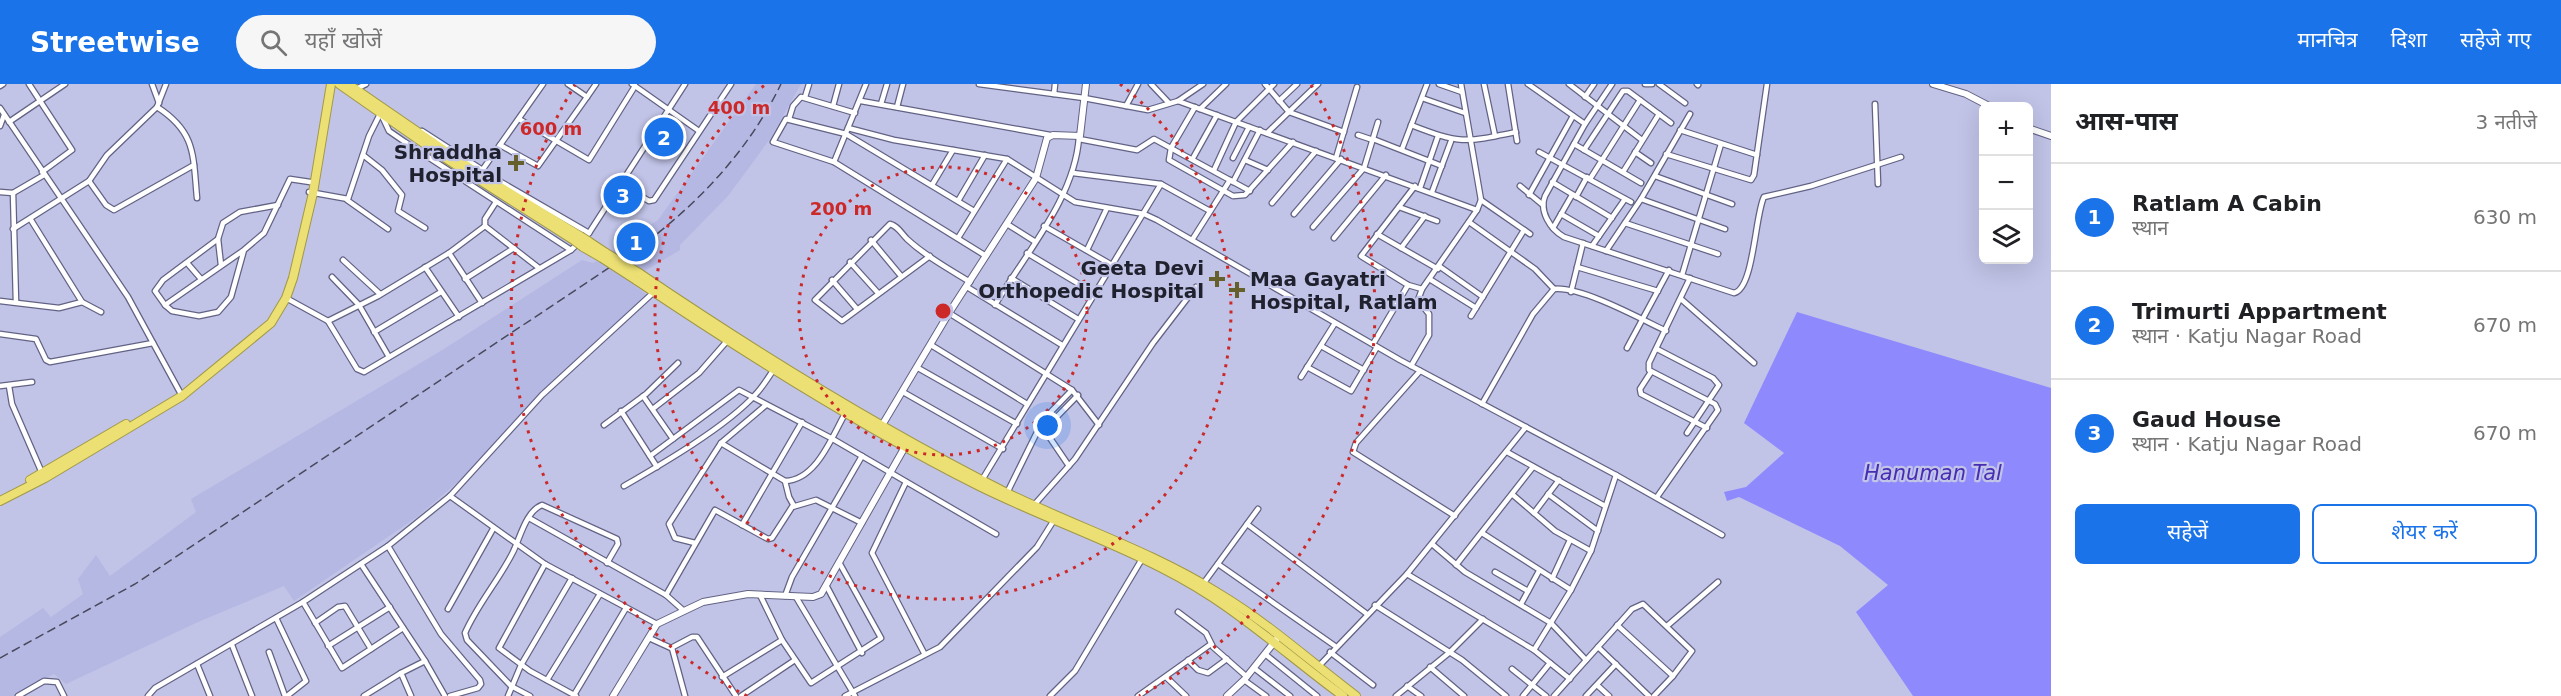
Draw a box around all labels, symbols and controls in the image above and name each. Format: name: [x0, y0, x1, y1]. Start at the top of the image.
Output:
search box: [236, 15, 656, 69]
text: Streetwise: [30, 26, 200, 59]
icon: search: [257, 26, 290, 59]
text: यहाँ खोजें: [305, 28, 382, 53]
text: मानचित्र: [2298, 28, 2358, 52]
text: दिशा: [2391, 28, 2427, 52]
text: सहेजे गए: [2460, 28, 2531, 52]
text: 400 m: [708, 97, 770, 118]
map controls: [1979, 102, 2033, 264]
button: +: [1979, 102, 2033, 156]
text: आस-पास: [2075, 106, 2178, 136]
text: 3 नतीजे: [2475, 110, 2537, 134]
pin: 2: [644, 115, 684, 160]
text: 600 m: [520, 118, 582, 139]
place label: Shraddha Hospital: [394, 140, 502, 187]
marker: Shraddha Hospital: [507, 154, 525, 172]
button: −: [1979, 156, 2033, 210]
pin: 3: [604, 172, 642, 218]
text: Ratlam A Cabin: [2132, 191, 2322, 216]
text: 200 m: [810, 198, 872, 219]
text: 1: [2088, 205, 2101, 229]
text: 630 m: [2473, 205, 2537, 229]
button: layers: [1979, 210, 2033, 264]
text: स्थान: [2132, 216, 2168, 240]
pin: 1: [616, 220, 656, 264]
place label: Geeta Devi Orthopedic Hospital: [978, 256, 1204, 303]
place label: Maa Gayatri Hospital, Ratlam: [1250, 267, 1438, 314]
marker: Geeta Devi Orthopedic Hospital: [1208, 270, 1226, 288]
marker: Maa Gayatri Hospital, Ratlam: [1228, 281, 1246, 299]
text: Trimurti Appartment: [2132, 299, 2387, 324]
centre of rings: [933, 301, 953, 321]
text: 2: [2088, 313, 2101, 337]
text: 670 m: [2473, 313, 2537, 337]
text: स्थान · Katju Nagar Road: [2132, 324, 2362, 348]
text: Gaud House: [2132, 407, 2281, 432]
your location: [1033, 411, 1062, 440]
text: 3: [2088, 421, 2101, 445]
text: 670 m: [2473, 421, 2537, 445]
text: स्थान · Katju Nagar Road: [2132, 432, 2362, 456]
water label: Hanuman Tal: [1864, 461, 2002, 485]
button: सहेजें: [2075, 504, 2300, 564]
button: शेयर करें: [2312, 504, 2537, 564]

